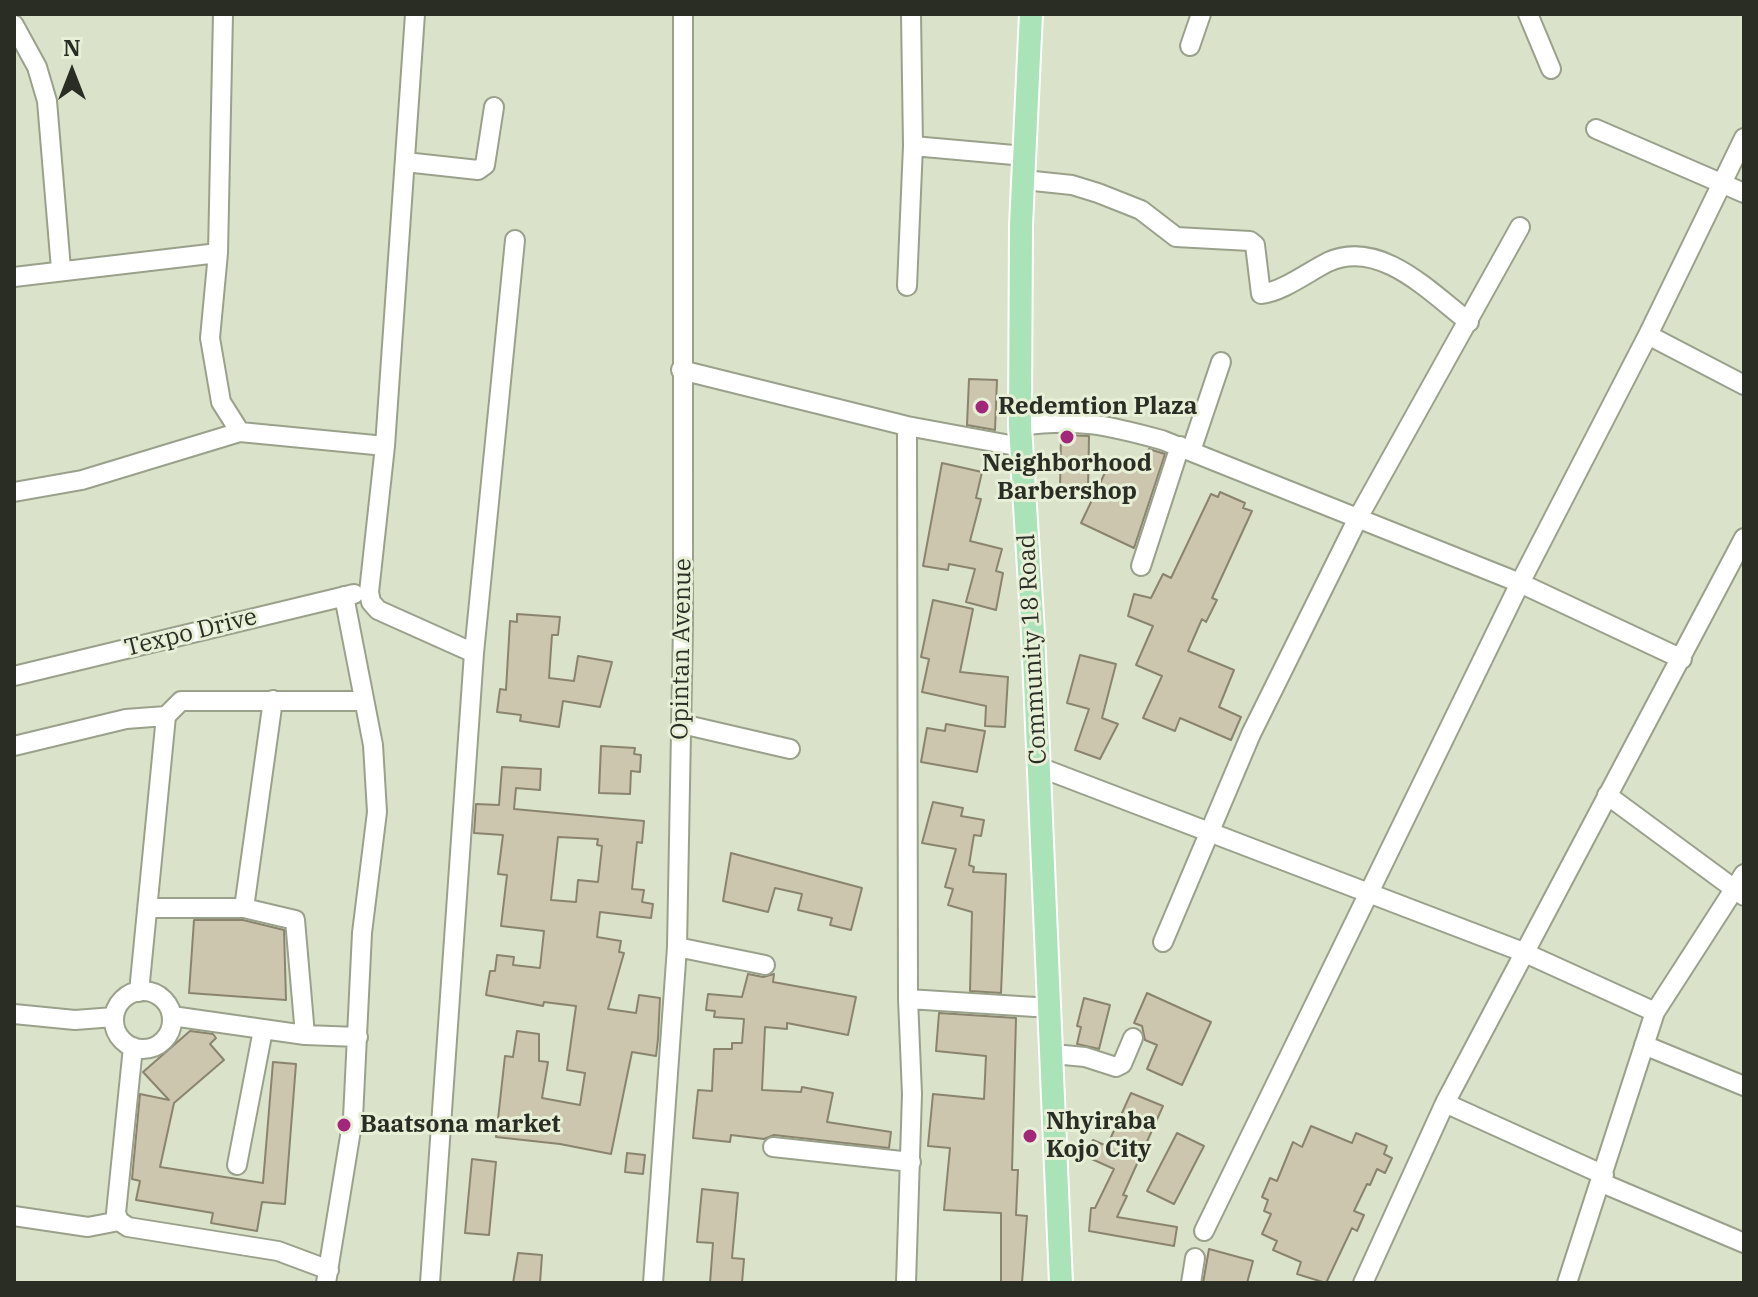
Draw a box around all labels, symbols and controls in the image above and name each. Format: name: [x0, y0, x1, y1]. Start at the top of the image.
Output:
north arrow: [32, 32, 112, 112]
text: N: [63, 33, 81, 62]
place label: Redemtion Plaza: [998, 393, 1197, 421]
marker: Redemtion Plaza: [973, 398, 991, 416]
marker: Neighborhood Barbershop: [1058, 428, 1076, 446]
place label: Neighborhood Barbershop: [982, 450, 1152, 506]
street label: Community 18 Road: [1013, 533, 1053, 765]
street label: Opintan Avenue: [666, 558, 698, 740]
street label: Texpo Drive: [122, 603, 260, 663]
place label: Nhyiraba Kojo City: [1046, 1108, 1157, 1164]
place label: Baatsona market: [360, 1111, 560, 1139]
marker: Baatsona market: [335, 1116, 353, 1134]
marker: Nhyiraba Kojo City: [1021, 1127, 1039, 1145]

